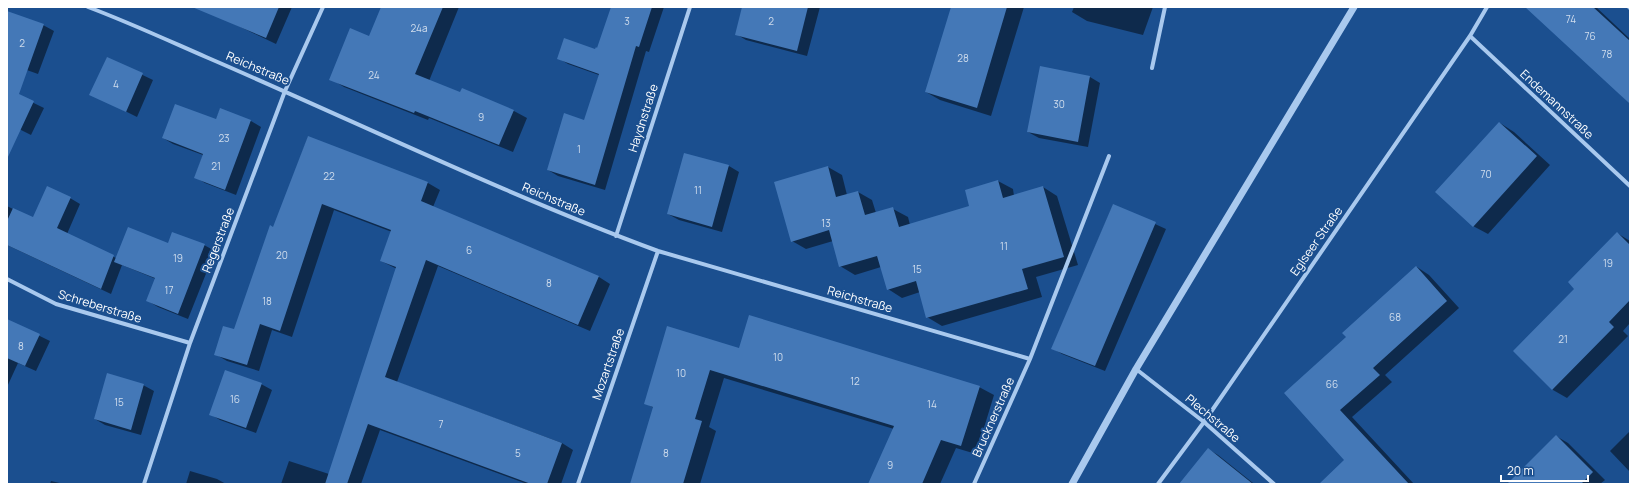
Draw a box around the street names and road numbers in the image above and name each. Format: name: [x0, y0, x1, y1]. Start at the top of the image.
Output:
street label: Reichstraße: [224, 47, 292, 89]
street label: Endemannstraße: [1516, 65, 1598, 143]
street label: Haydnstraße: [624, 82, 662, 154]
street label: Reichstraße: [520, 178, 588, 220]
street label: Eglseer Straße: [1286, 203, 1346, 279]
street label: Regerstraße: [198, 205, 238, 275]
street label: Reichstraße: [825, 282, 895, 316]
street label: Schreberstraße: [56, 285, 144, 327]
street label: Mozartstraße: [588, 326, 628, 402]
street label: Brucknerstraße: [968, 374, 1018, 460]
street label: Plechstraße: [1182, 390, 1244, 446]

